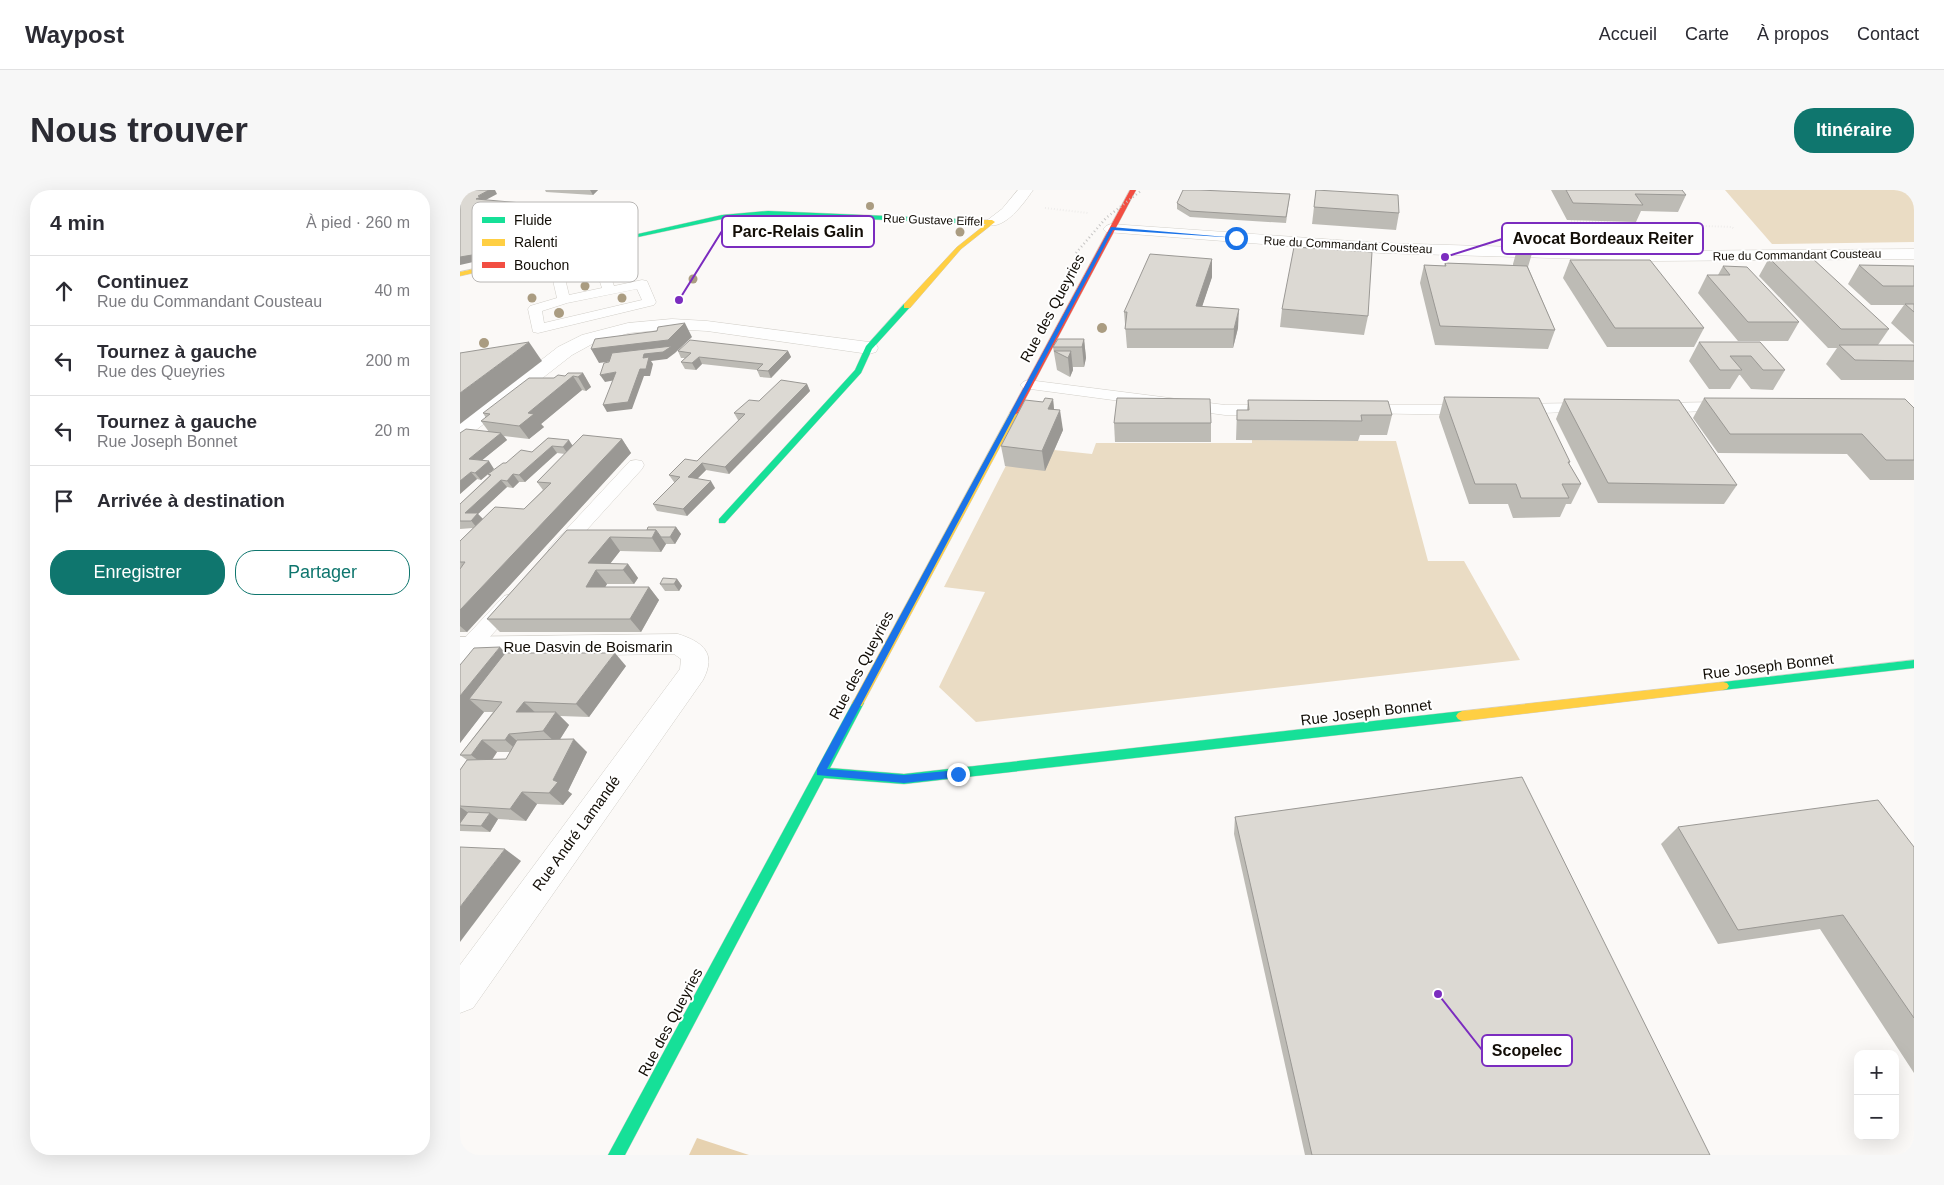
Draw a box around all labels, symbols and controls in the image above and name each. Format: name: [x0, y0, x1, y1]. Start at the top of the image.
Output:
text: Waypost: [25, 21, 124, 48]
text: Accueil: [1599, 24, 1657, 44]
text: Carte: [1685, 24, 1729, 44]
text: À propos: [1757, 24, 1829, 44]
text: Contact: [1857, 24, 1919, 44]
button: Itinéraire: [1794, 108, 1914, 153]
text: Nous trouver: [30, 110, 248, 149]
legend: [472, 202, 638, 282]
text: 4 min: [50, 211, 105, 234]
street label: Rue Gustave Eiffel: [883, 211, 983, 229]
text: Fluide: [514, 212, 552, 228]
text: À pied · 260 m: [306, 214, 410, 231]
callout: Parc-Relais Galin: [722, 216, 874, 247]
text: Parc-Relais Galin: [732, 223, 864, 240]
callout: Avocat Bordeaux Reiter: [1502, 223, 1703, 254]
route start: [1225, 227, 1248, 250]
text: Avocat Bordeaux Reiter: [1513, 230, 1693, 247]
text: Ralenti: [514, 234, 558, 250]
street label: Rue du Commandant Cousteau: [1263, 234, 1433, 256]
street label: Rue du Commandant Cousteau: [1713, 247, 1881, 263]
street label: Rue des Queyries: [1016, 251, 1088, 365]
text: Bouchon: [514, 257, 569, 273]
text: Continuez: [97, 271, 189, 292]
icon: ahead: [50, 277, 78, 305]
text: 40 m: [374, 282, 410, 299]
text: Rue du Commandant Cousteau: [97, 293, 322, 310]
text: Tournez à gauche: [97, 341, 257, 362]
icon: left: [50, 347, 78, 375]
text: 200 m: [366, 352, 410, 369]
text: Rue des Queyries: [97, 363, 225, 380]
text: Tournez à gauche: [97, 411, 257, 432]
icon: left: [50, 417, 78, 445]
text: 20 m: [374, 422, 410, 439]
text: Rue Joseph Bonnet: [97, 433, 238, 450]
icon: arrive: [50, 487, 78, 515]
text: Arrivée à destination: [97, 490, 285, 511]
button: Enregistrer: [50, 550, 225, 595]
button: Partager: [235, 550, 410, 595]
street label: Rue des Queyries: [825, 608, 897, 722]
street label: Rue Dasvin de Boismarin: [503, 638, 673, 655]
street label: Rue Joseph Bonnet: [1702, 649, 1835, 682]
street label: Rue Joseph Bonnet: [1300, 695, 1433, 728]
route end: [947, 763, 970, 786]
street label: Rue André Lamandé: [529, 772, 623, 894]
street label: Rue des Queyries: [634, 965, 706, 1079]
callout: Scopelec: [1482, 1035, 1572, 1066]
text: Scopelec: [1492, 1042, 1562, 1059]
map controls: [1854, 1050, 1899, 1140]
button: +: [1854, 1050, 1899, 1095]
button: −: [1854, 1095, 1899, 1140]

